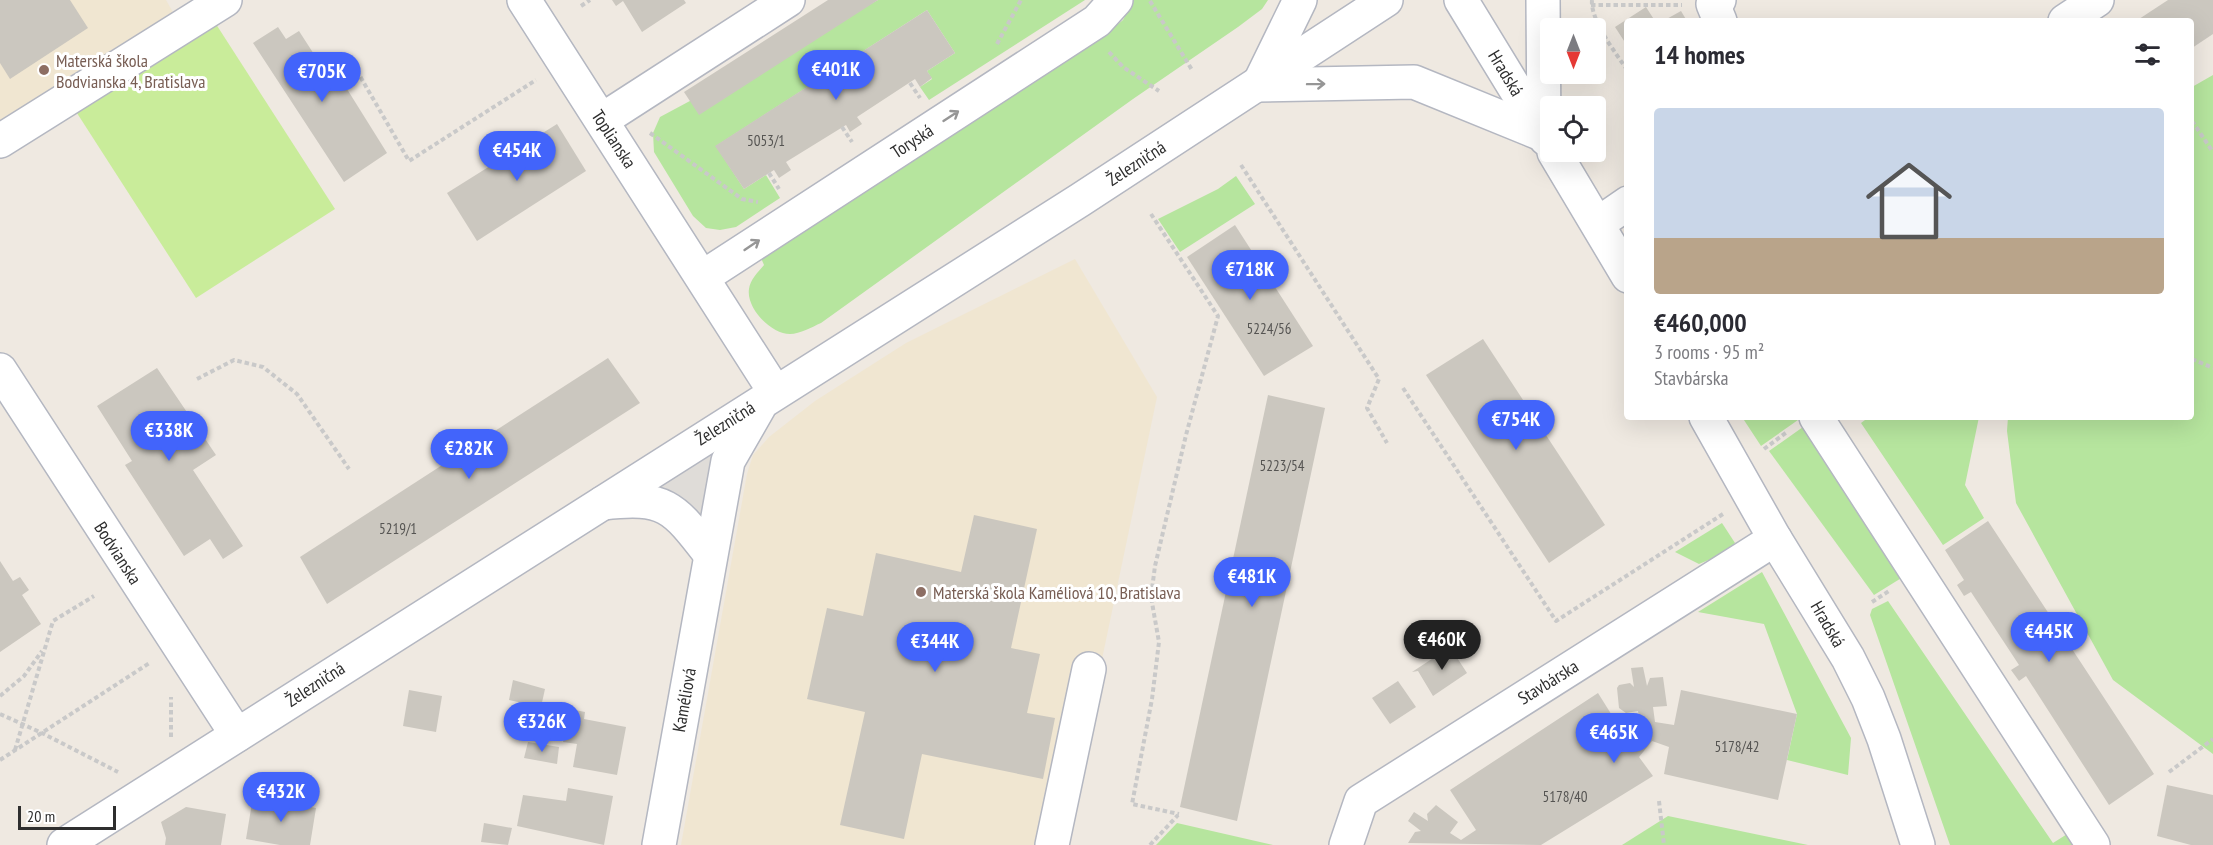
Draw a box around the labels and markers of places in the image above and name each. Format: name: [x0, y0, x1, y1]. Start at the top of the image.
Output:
place label: Materská škola Bodvianska 4, Bratislava: [56, 49, 205, 93]
pin: €401K: [794, 50, 878, 101]
pin: €705K: [280, 52, 364, 103]
marker: Materská škola Bodvianska 4, Bratislava: [37, 63, 51, 77]
pin: €454K: [475, 131, 559, 182]
pin: €718K: [1208, 250, 1292, 301]
pin: €754K: [1474, 400, 1558, 451]
pin: €338K: [127, 411, 211, 462]
pin: €282K: [427, 429, 511, 480]
pin: €481K: [1210, 557, 1294, 608]
place label: Materská škola Kaméliová 10, Bratislava: [933, 581, 1181, 604]
marker: Materská škola Kaméliová 10, Bratislava: [914, 585, 928, 599]
pin: €445K: [2007, 612, 2091, 663]
pin: €460K: [1400, 620, 1484, 671]
pin: €344K: [893, 622, 977, 673]
pin: €326K: [500, 702, 584, 753]
pin: €465K: [1572, 713, 1656, 764]
pin: €432K: [239, 772, 323, 823]

